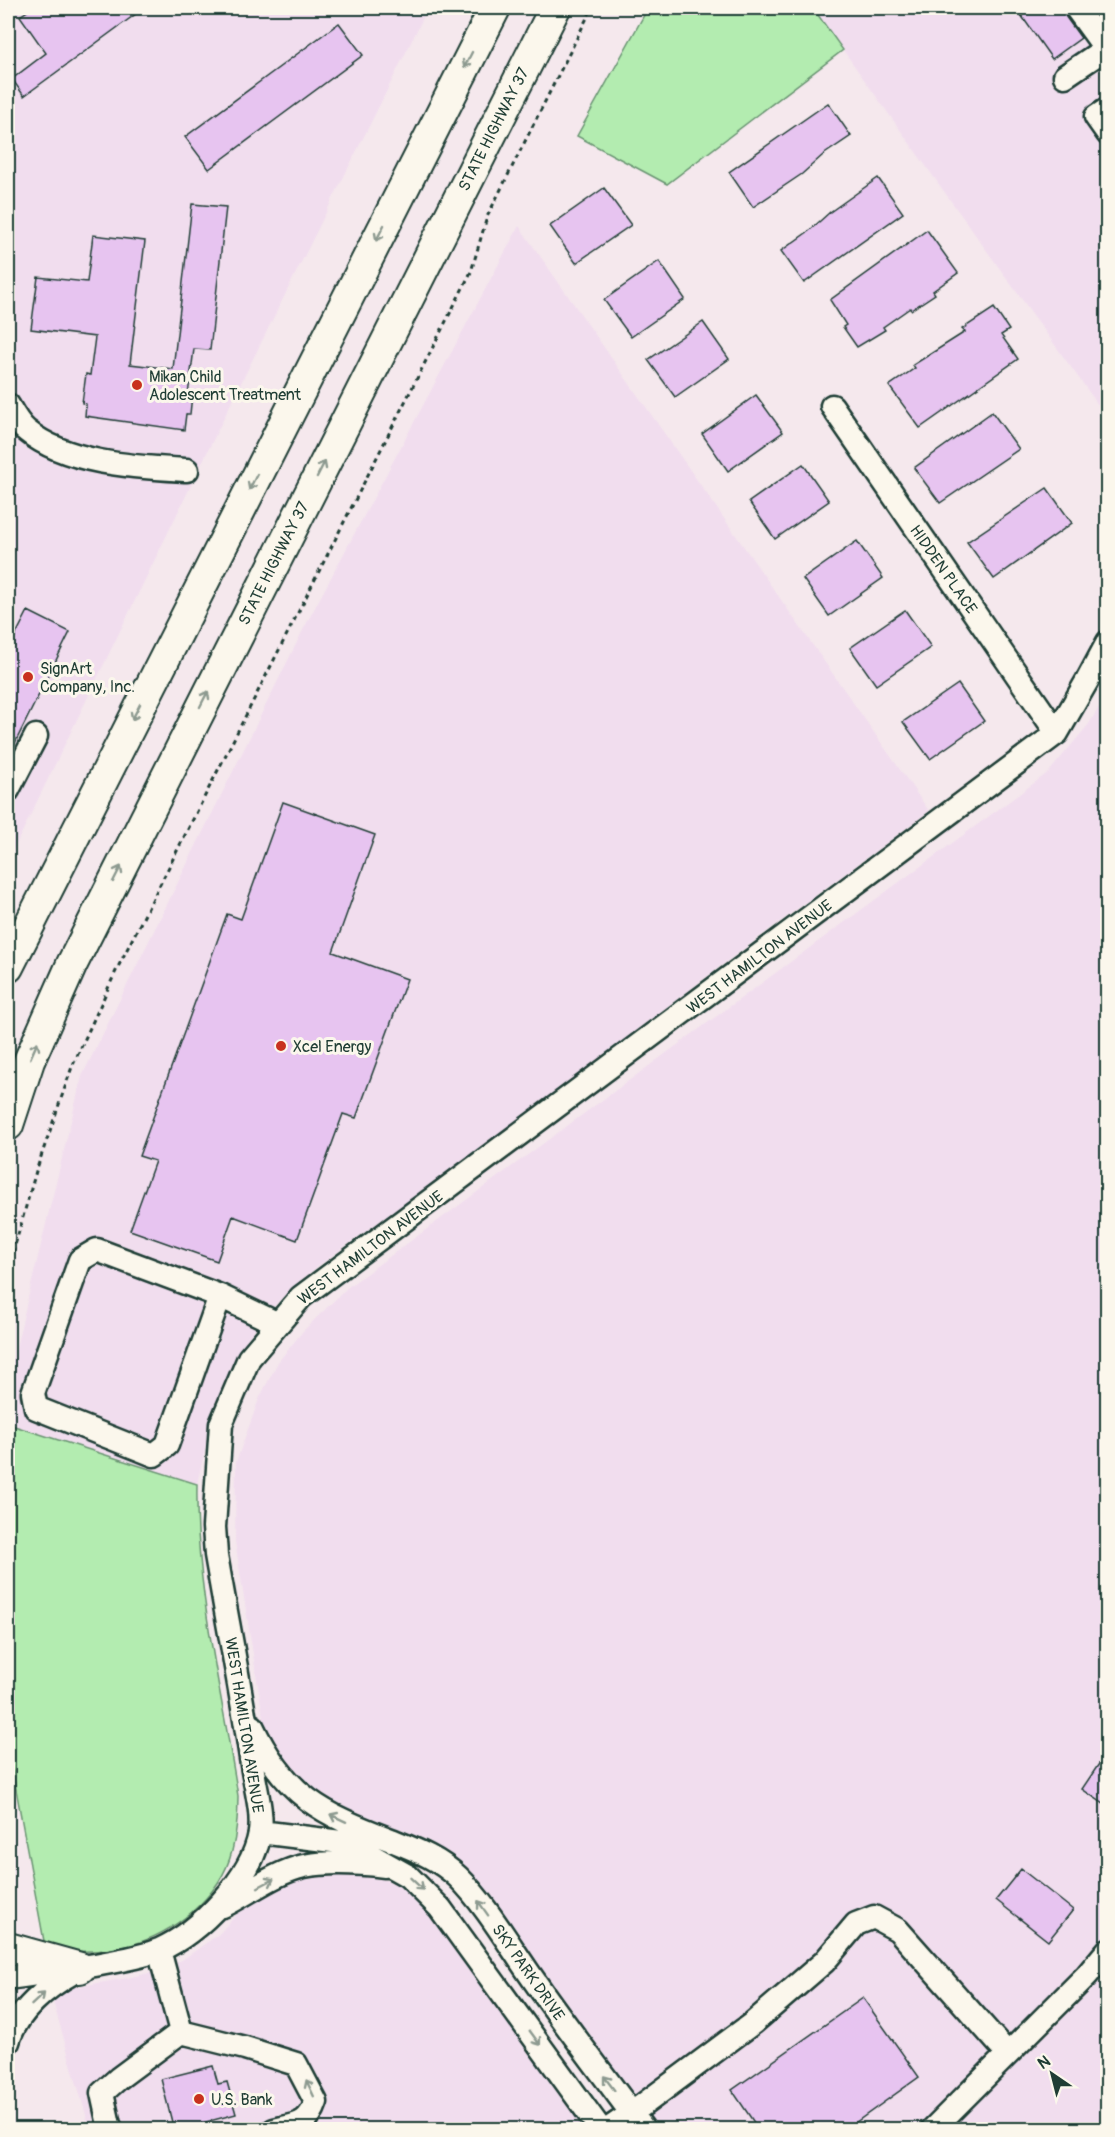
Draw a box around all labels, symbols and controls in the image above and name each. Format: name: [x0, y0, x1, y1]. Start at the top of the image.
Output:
one-way arrow: [462, 50, 474, 68]
street label: STATE HIGHWAY 37: [454, 64, 534, 194]
one-way arrow: [374, 224, 385, 242]
place label: Mikan Child Adolescent Treatment: [149, 367, 302, 405]
marker: Mikan Child Adolescent Treatment: [130, 378, 144, 392]
one-way arrow: [316, 461, 327, 479]
one-way arrow: [247, 473, 259, 490]
street label: STATE HIGHWAY 37: [234, 498, 314, 628]
street label: HIDDEN PLACE: [905, 521, 981, 618]
place label: SignArt Company, Inc.: [40, 659, 135, 697]
marker: SignArt Company, Inc.: [21, 670, 35, 684]
one-way arrow: [199, 691, 210, 709]
one-way arrow: [130, 702, 141, 720]
one-way arrow: [111, 865, 123, 883]
street label: WEST HAMILTON AVENUE: [683, 895, 837, 1018]
place label: Xcel Energy: [293, 1037, 371, 1057]
marker: Xcel Energy: [274, 1039, 288, 1053]
one-way arrow: [29, 1042, 40, 1060]
street label: WEST HAMILTON AVENUE: [294, 1186, 448, 1309]
street label: WEST HAMILTON AVENUE: [220, 1636, 268, 1814]
one-way arrow: [329, 1812, 347, 1823]
one-way arrow: [256, 1877, 274, 1888]
one-way arrow: [409, 1877, 424, 1891]
one-way arrow: [477, 1900, 489, 1916]
street label: SKY PARK DRIVE: [487, 1920, 569, 2025]
one-way arrow: [30, 1992, 45, 2006]
one-way arrow: [529, 2030, 541, 2046]
north arrow: [1022, 2044, 1082, 2104]
text: N: [1034, 2051, 1054, 2074]
one-way arrow: [603, 2075, 615, 2091]
one-way arrow: [303, 2080, 315, 2098]
place label: U.S. Bank: [211, 2090, 273, 2110]
marker: U.S. Bank: [192, 2092, 206, 2106]

